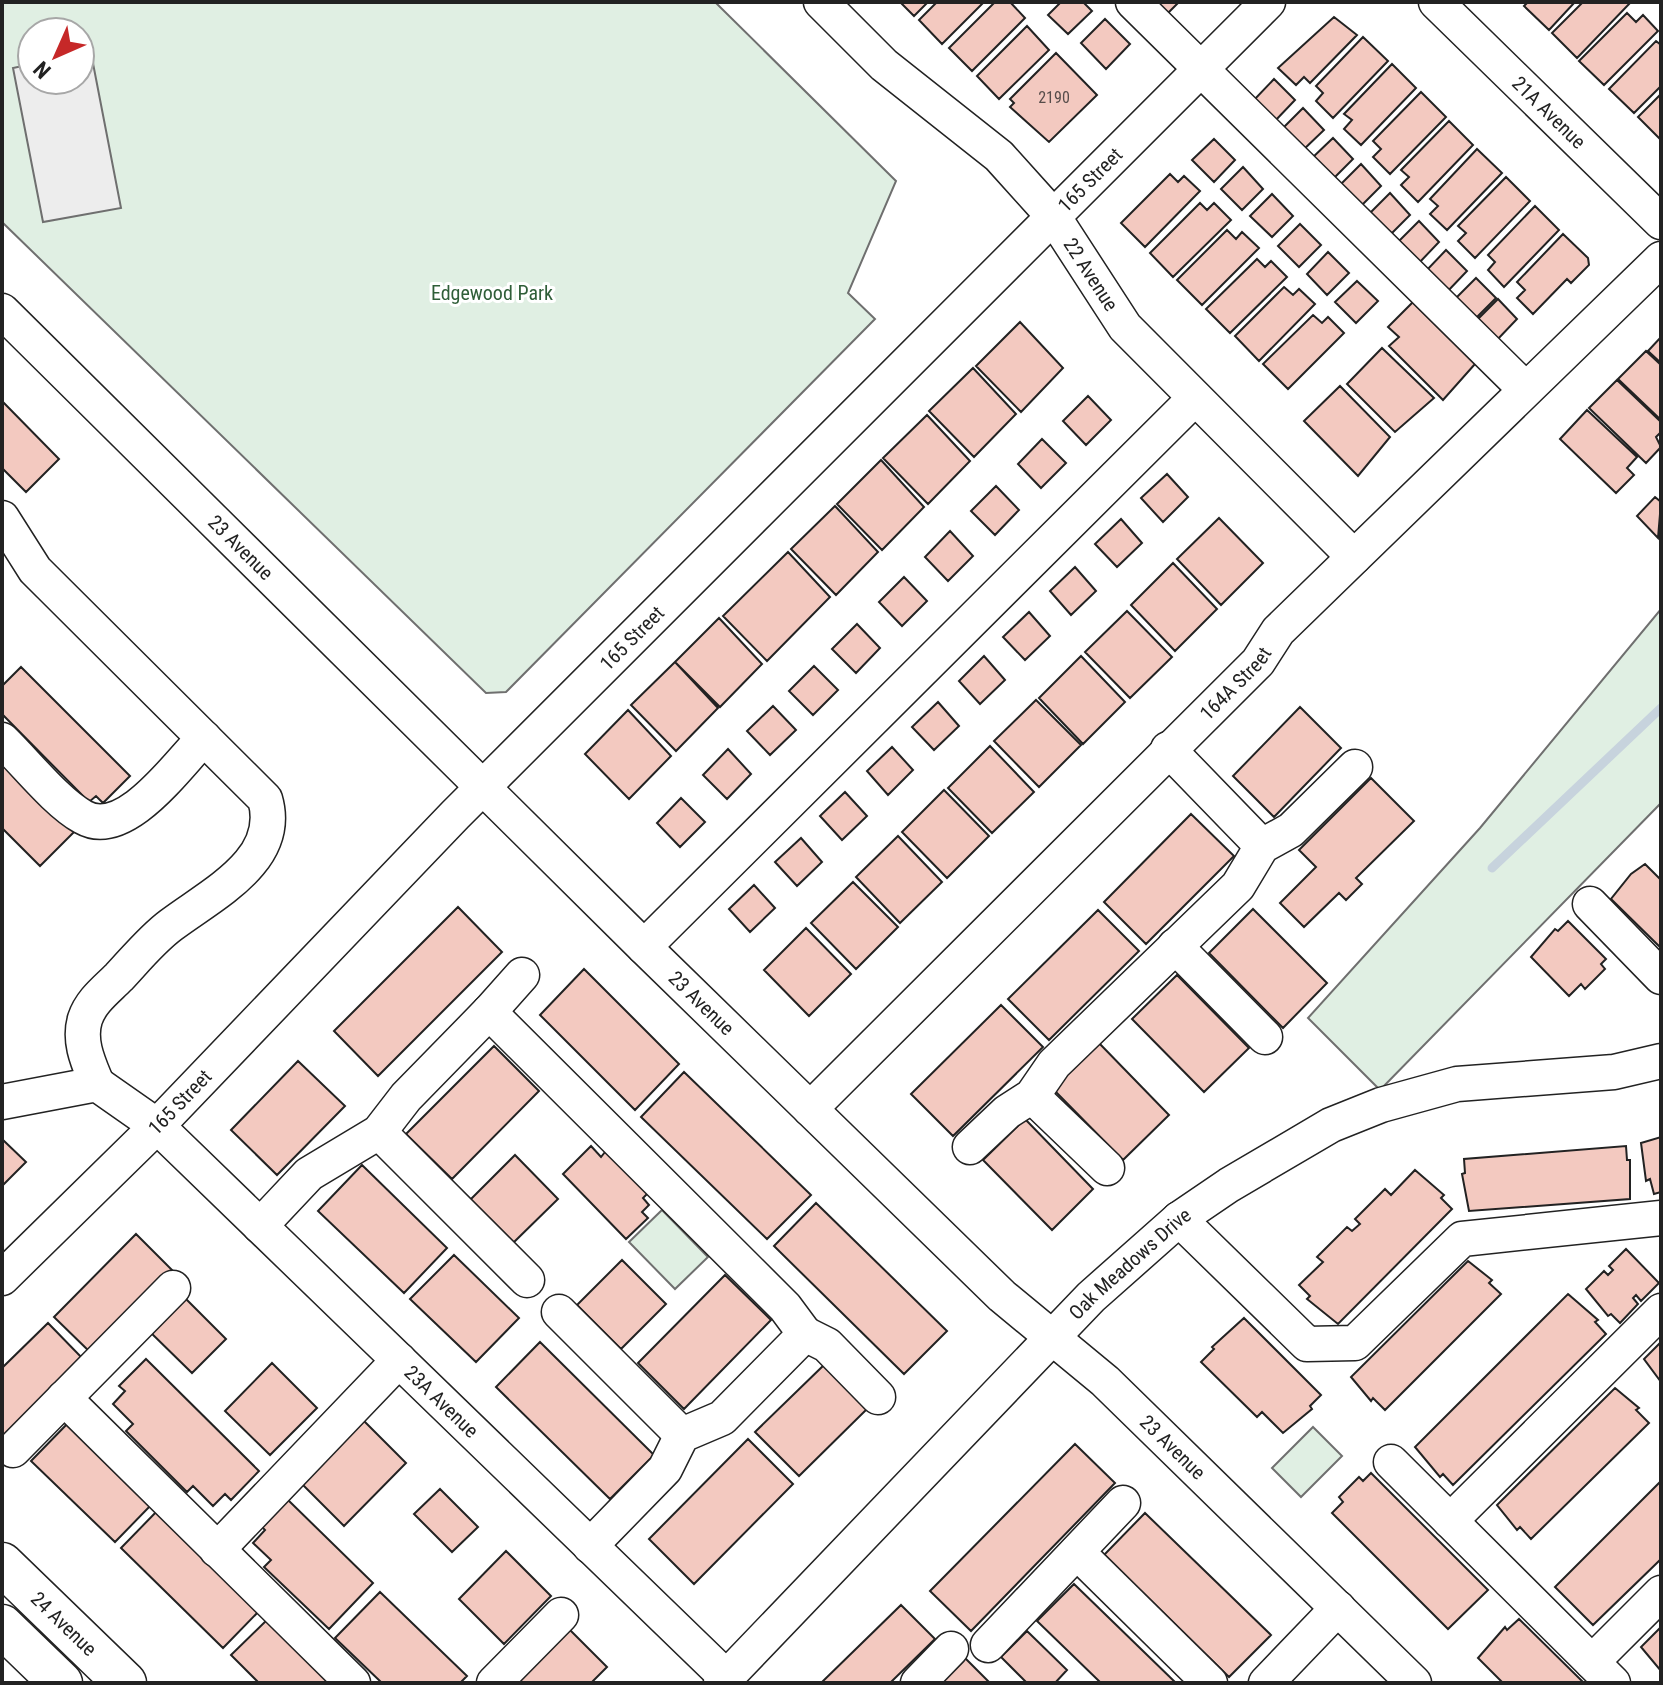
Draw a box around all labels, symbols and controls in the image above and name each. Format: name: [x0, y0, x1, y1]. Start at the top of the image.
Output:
north arrow: [16, 16, 96, 96]
text: N: [29, 56, 56, 83]
street label: 21A Avenue: [1507, 71, 1591, 154]
house number: 2190: [1038, 88, 1070, 107]
street label: 165 Street: [1053, 143, 1127, 217]
street label: 22 Avenue: [1058, 233, 1123, 315]
park label: Edgewood Park: [431, 281, 553, 305]
street label: 23 Avenue: [203, 510, 278, 585]
street label: 165 Street: [595, 601, 669, 675]
street label: 164A Street: [1195, 642, 1277, 725]
street label: 23 Avenue: [664, 966, 739, 1040]
street label: 165 Street: [143, 1065, 217, 1140]
street label: Oak Meadows Drive: [1064, 1203, 1195, 1325]
street label: 23A Avenue: [400, 1360, 483, 1443]
street label: 23 Avenue: [1135, 1410, 1210, 1484]
street label: 24 Avenue: [26, 1587, 102, 1661]

